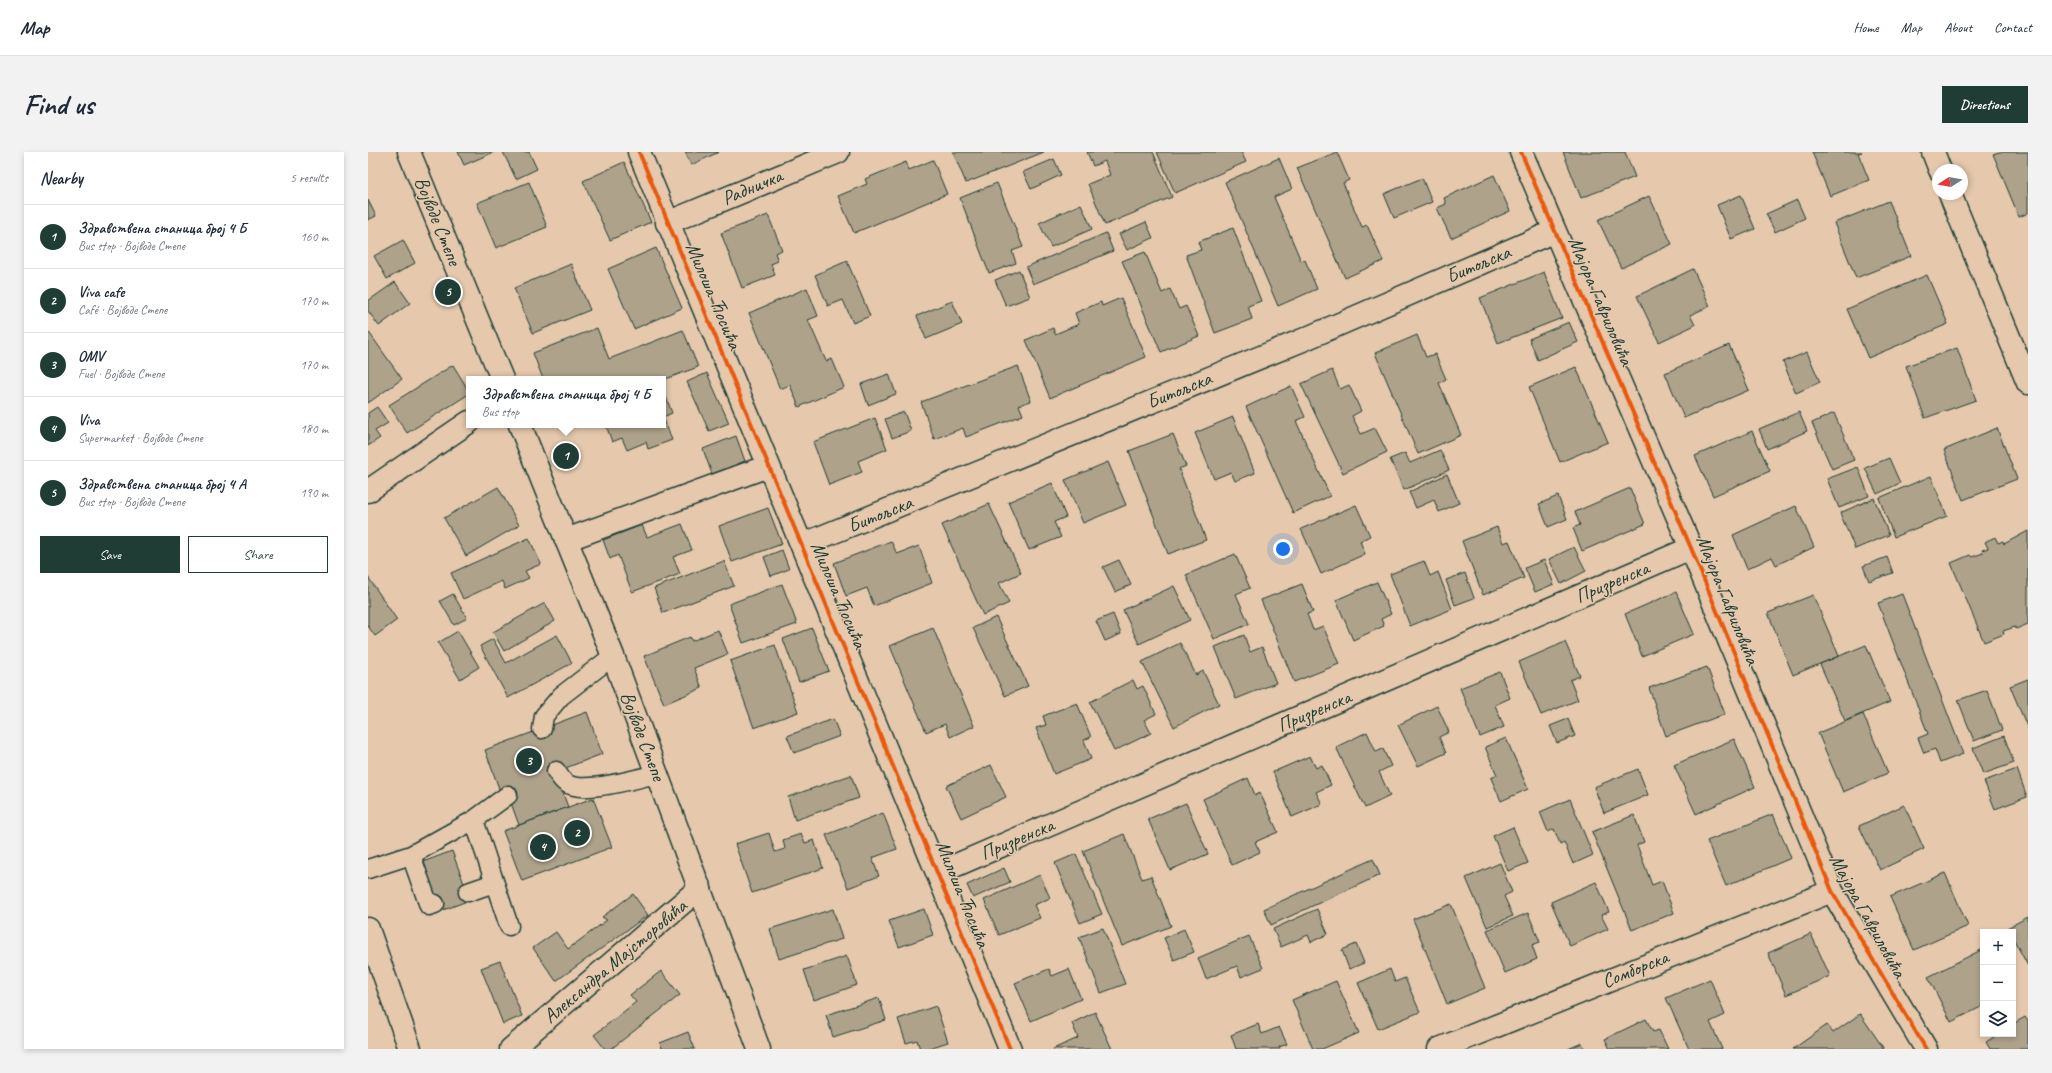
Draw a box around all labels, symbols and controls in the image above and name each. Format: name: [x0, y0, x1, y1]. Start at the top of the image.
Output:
text: Map: [20, 16, 50, 40]
text: Home: [1853, 19, 1879, 36]
text: Map: [1901, 19, 1922, 36]
text: About: [1944, 19, 1972, 36]
text: Contact: [1994, 19, 2032, 36]
button: Directions: [1942, 86, 2028, 123]
text: Find us: [24, 87, 94, 122]
street label: Радничка: [718, 162, 788, 211]
north arrow: [1932, 164, 1968, 200]
text: Nearby: [40, 168, 83, 189]
text: 5 results: [290, 170, 328, 186]
street label: Војводе Степе: [409, 173, 468, 270]
text: Здравствена станица број 4 Б: [78, 219, 246, 238]
text: 1: [50, 229, 56, 245]
text: 160 m: [300, 229, 328, 245]
street label: Мајора Гавриловића: [1563, 233, 1640, 370]
text: Bus stop · Војводе Степе: [78, 238, 185, 254]
street label: Милоша Ћосића: [680, 239, 748, 354]
street label: Битољска: [1442, 239, 1515, 289]
pin: 5: [435, 277, 461, 307]
text: Viva cafe: [78, 283, 124, 302]
text: 2: [50, 293, 56, 309]
text: 170 m: [300, 293, 328, 309]
text: Café · Војводе Степе: [78, 302, 167, 318]
text: OMV: [78, 347, 104, 366]
text: 3: [50, 357, 56, 373]
text: 170 m: [300, 357, 328, 373]
street label: Битољска: [1143, 365, 1216, 414]
text: Fuel · Војводе Степе: [78, 366, 165, 382]
popup: [466, 376, 666, 428]
text: Здравствена станица број 4 Б: [482, 385, 650, 404]
text: Bus stop: [482, 404, 519, 420]
text: Viva: [78, 411, 100, 430]
text: 4: [50, 421, 56, 437]
text: 180 m: [300, 421, 328, 437]
text: Supermarket · Војводе Степе: [78, 430, 203, 446]
pin: 1: [553, 441, 579, 471]
text: Здравствена станица број 4 А: [78, 475, 246, 494]
text: 5: [50, 485, 56, 501]
text: 190 m: [300, 485, 328, 501]
street label: Битољска: [844, 489, 917, 538]
text: Bus stop · Војводе Степе: [78, 494, 185, 510]
street label: Мајора Гавриловића: [1691, 532, 1766, 670]
button: Save: [40, 536, 180, 573]
button: Share: [188, 536, 328, 573]
street label: Милоша Ћосића: [805, 538, 873, 653]
your location: [1273, 539, 1293, 559]
street label: Призренска: [1571, 555, 1654, 609]
street label: Призренска: [1273, 684, 1356, 738]
street label: Војводе Степе: [615, 688, 672, 786]
pin: 3: [516, 746, 542, 776]
street label: Призренска: [976, 812, 1059, 866]
pin: 2: [564, 818, 590, 848]
pin: 4: [530, 832, 556, 862]
street label: Милоша Ћосића: [930, 837, 996, 953]
street label: Мајора Гавриловића: [1824, 850, 1913, 983]
street label: Александра Мајсторовића: [538, 893, 693, 1029]
map controls: [1980, 929, 2016, 1037]
button: +: [1980, 929, 2016, 965]
street label: Сомборска: [1598, 944, 1673, 994]
button: −: [1980, 965, 2016, 1001]
button: layers: [1980, 1001, 2016, 1037]

